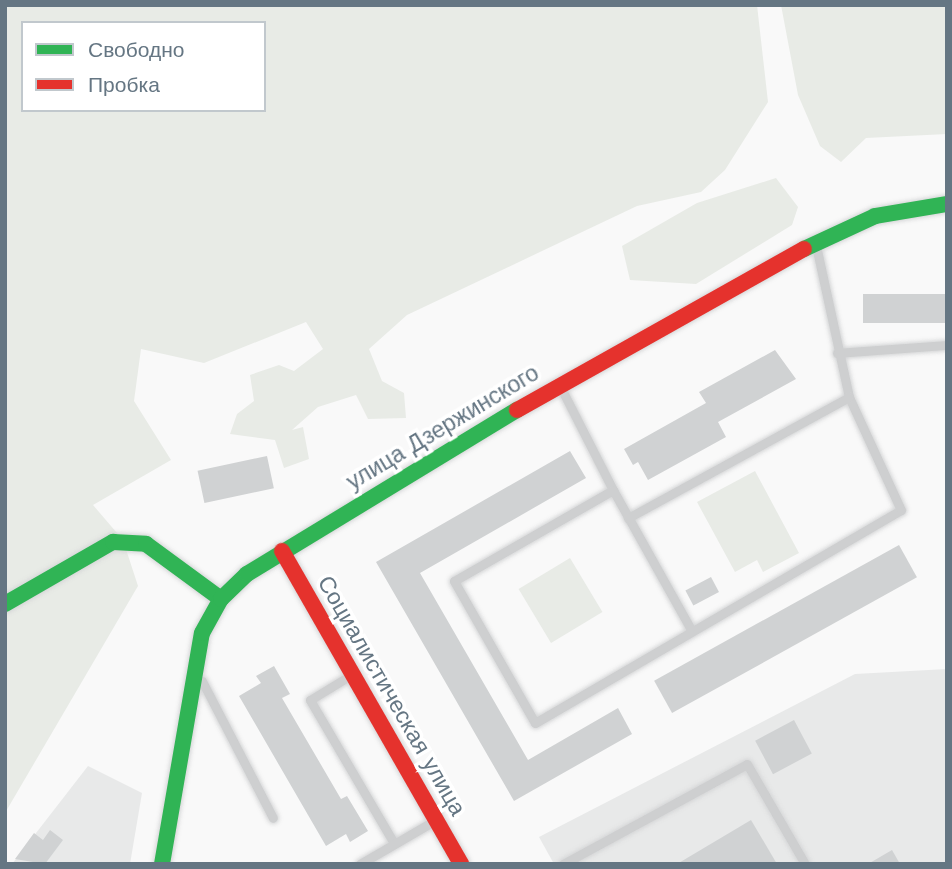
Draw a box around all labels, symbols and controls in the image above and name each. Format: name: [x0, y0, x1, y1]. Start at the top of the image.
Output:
legend: [21, 21, 266, 112]
text: Свободно: [88, 37, 185, 62]
text: Пробка: [88, 72, 160, 97]
street label: улица Дзержинского: [342, 360, 544, 496]
street label: Социалистическая улица: [311, 571, 471, 821]

